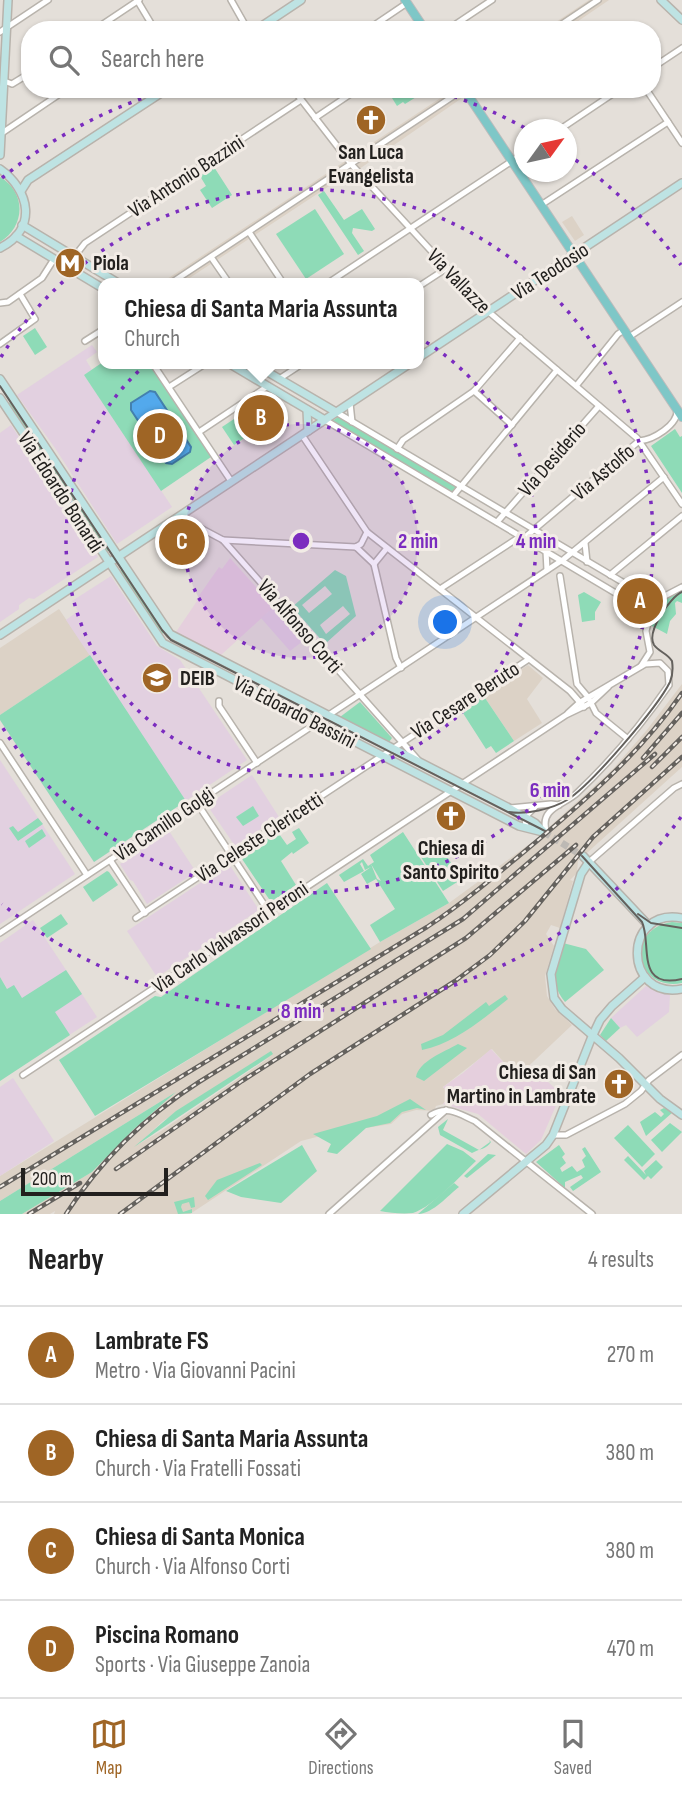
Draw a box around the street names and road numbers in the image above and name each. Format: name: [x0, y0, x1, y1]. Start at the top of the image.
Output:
street label: Via Antonio Bazzini: [124, 130, 249, 223]
street label: Via Teodosio: [507, 237, 593, 306]
street label: Via Vallazze: [422, 244, 496, 319]
street label: Via Desiderio: [513, 417, 592, 502]
street label: Via Edoardo Bonardi: [12, 427, 109, 557]
street label: Via Astolfo: [567, 439, 640, 506]
street label: Via Alfonso Corti: [252, 574, 347, 678]
street label: Via Cesare Beruto: [407, 656, 524, 745]
street label: Via Edoardo Bassini: [229, 671, 360, 754]
street label: Via Camillo Golgi: [109, 782, 219, 867]
street label: Via Celeste Clericetti: [191, 787, 328, 888]
street label: Via Carlo Valvassori Peroni: [148, 876, 313, 999]

